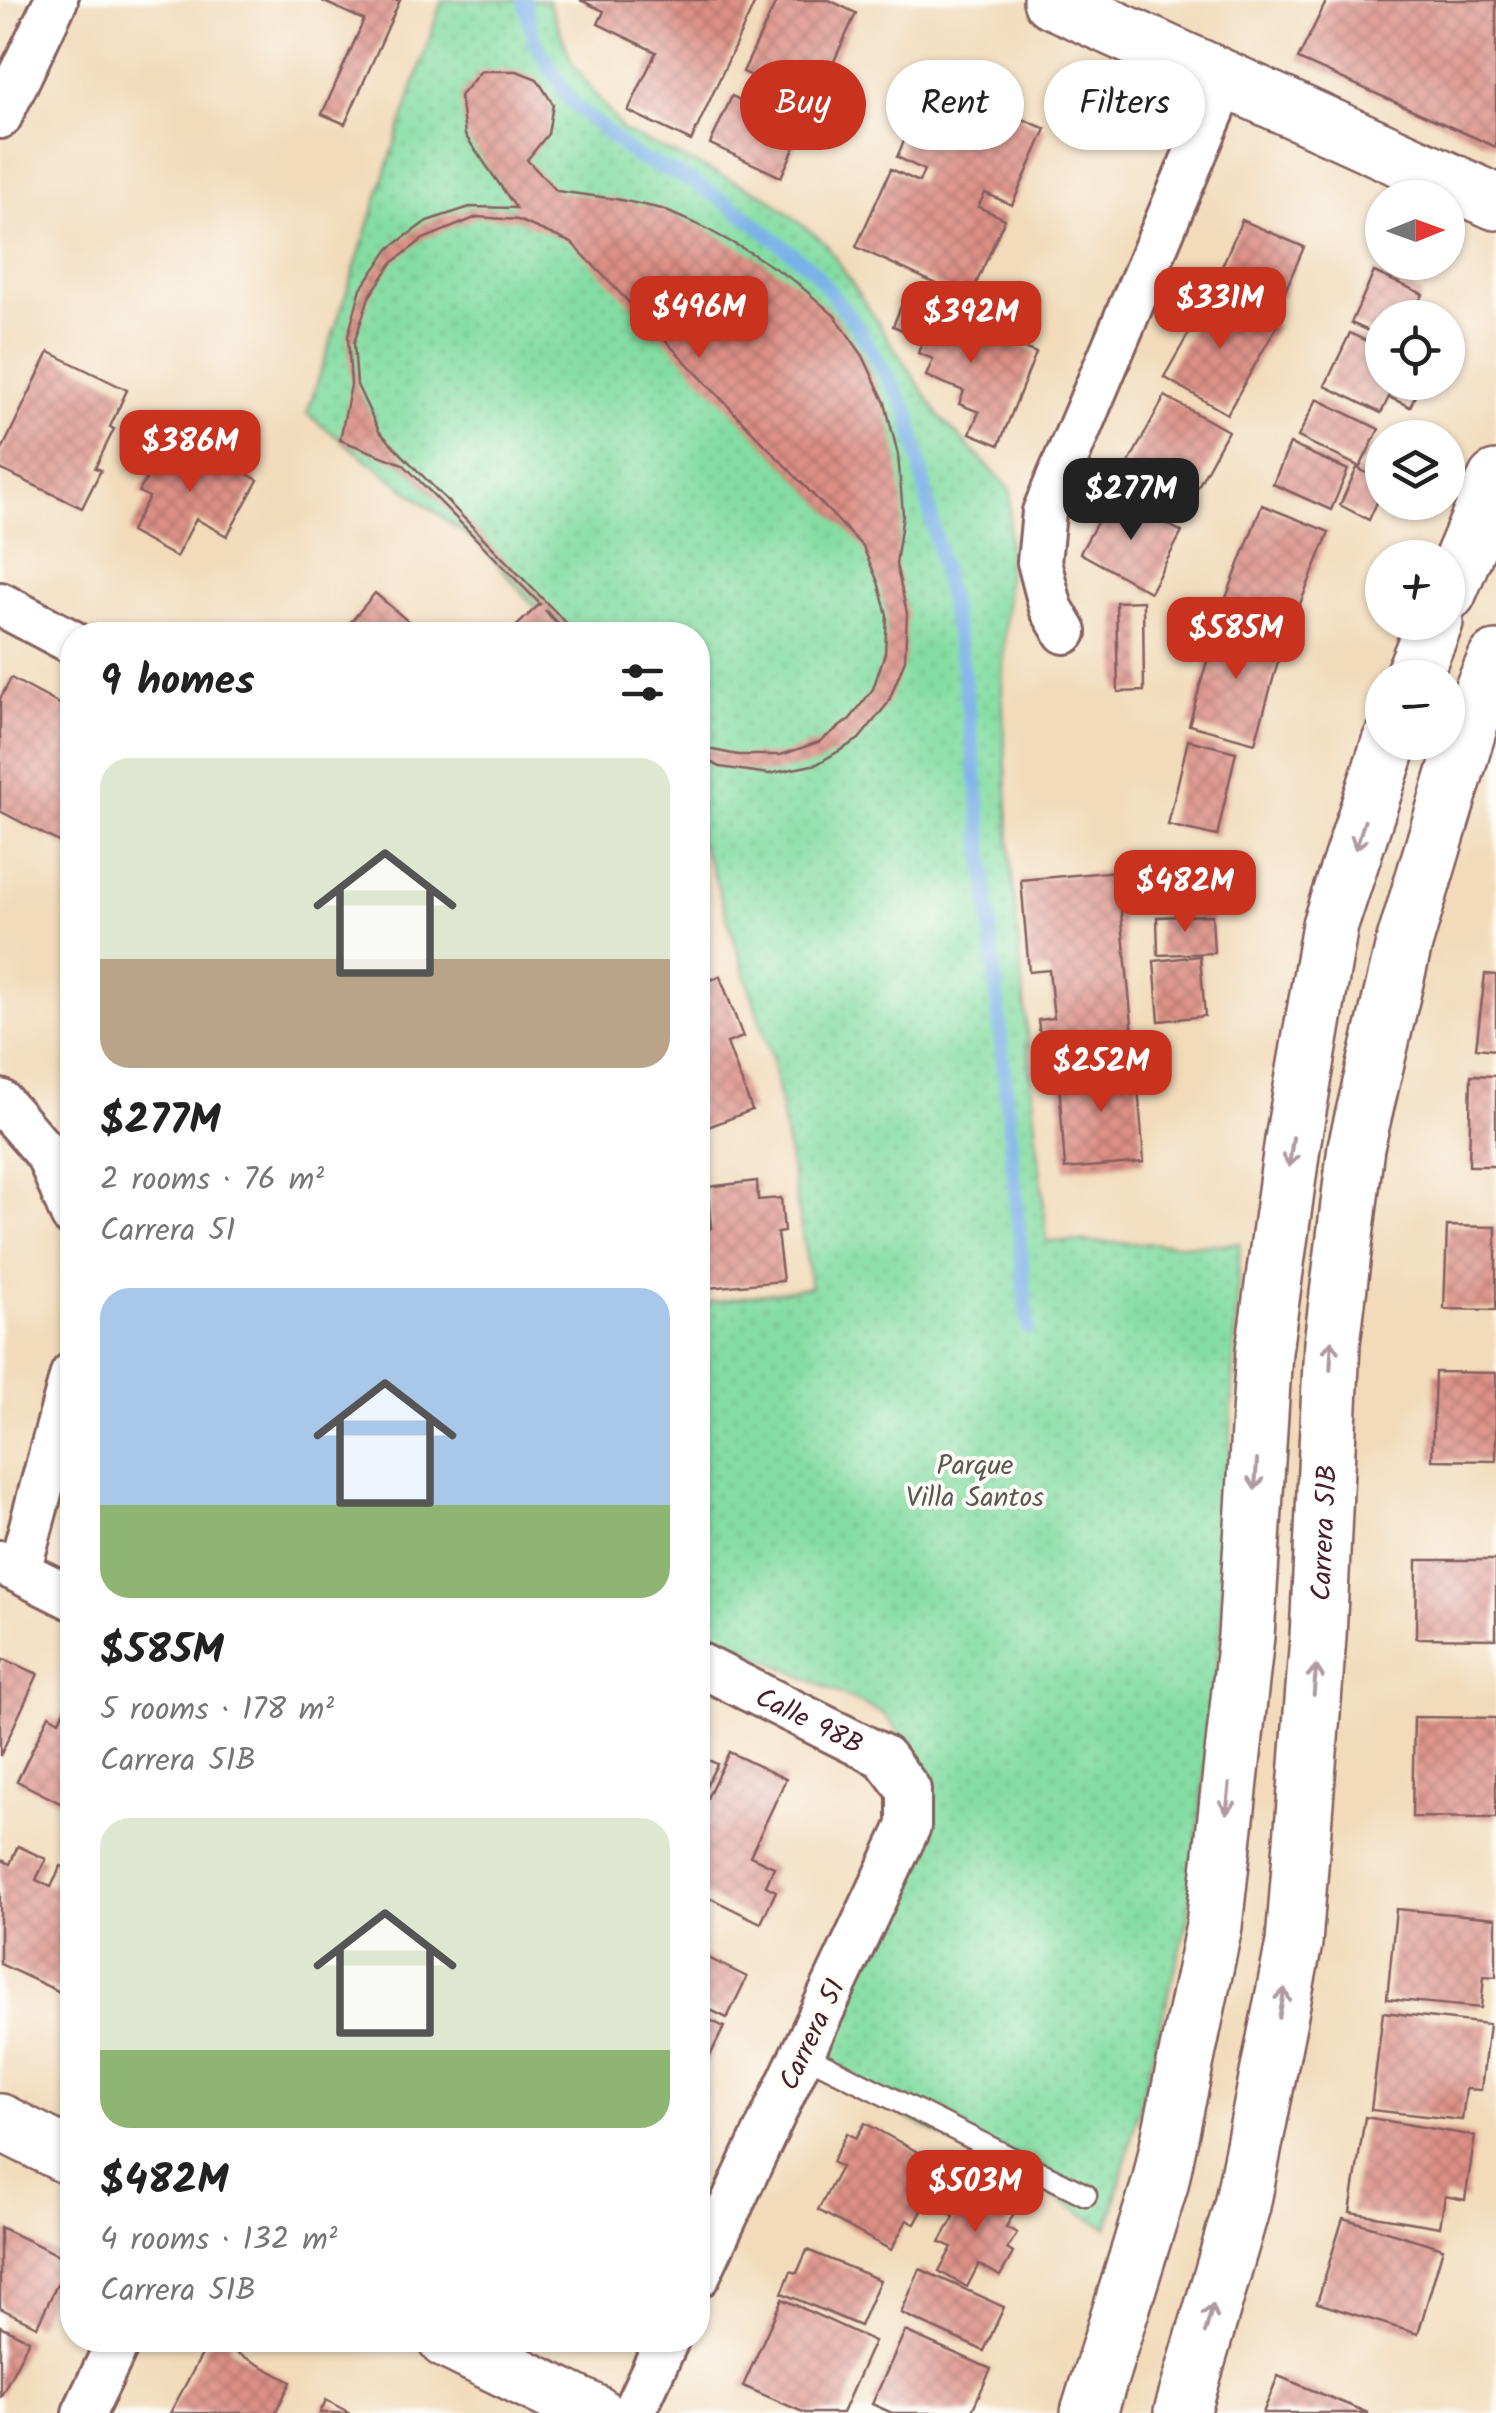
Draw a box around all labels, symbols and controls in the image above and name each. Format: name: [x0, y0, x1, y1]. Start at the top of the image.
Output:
chip: Buy: [740, 60, 866, 150]
chip: Rent: [886, 60, 1024, 150]
chip: Filters: [1044, 60, 1205, 150]
north arrow: [1365, 180, 1465, 280]
map controls: [1365, 180, 1465, 760]
pin: $331M: [1150, 267, 1290, 352]
text: $331M: [1176, 274, 1264, 325]
pin: $496M: [629, 276, 769, 361]
pin: $392M: [901, 281, 1041, 366]
text: $496M: [652, 283, 746, 334]
text: $392M: [923, 288, 1019, 339]
button: locate: [1365, 300, 1465, 400]
pin: $386M: [120, 410, 260, 495]
text: $386M: [142, 417, 238, 468]
button: layers: [1365, 420, 1465, 520]
pin: $277M: [1061, 458, 1201, 543]
text: $277M: [1085, 465, 1177, 516]
button: +: [1365, 540, 1465, 640]
pin: $585M: [1166, 597, 1306, 682]
text: $585M: [1189, 604, 1283, 655]
text: 9 homes: [100, 649, 255, 716]
icon: filters: [615, 655, 670, 710]
button: −: [1365, 660, 1465, 760]
one-way arrow: [1349, 819, 1367, 851]
icon: home: [295, 823, 475, 1003]
pin: $482M: [1115, 850, 1255, 935]
text: $482M: [1136, 857, 1234, 908]
pin: $252M: [1031, 1030, 1171, 1115]
text: $252M: [1053, 1037, 1149, 1088]
text: $277M: [100, 1088, 221, 1155]
one-way arrow: [1281, 1135, 1300, 1168]
text: 2 rooms · 76 m²: [100, 1155, 324, 1206]
text: Carrera 51: [100, 1206, 235, 1257]
one-way arrow: [1322, 1340, 1341, 1372]
icon: home: [295, 1353, 475, 1533]
park label: Parque Villa Santos: [906, 1444, 1044, 1521]
one-way arrow: [1246, 1458, 1265, 1491]
street label: Carrera 51B: [1300, 1464, 1351, 1602]
text: $585M: [100, 1618, 224, 1685]
one-way arrow: [1306, 1664, 1325, 1697]
street label: Calle 98B: [747, 1676, 871, 1768]
text: 5 rooms · 178 m²: [100, 1685, 334, 1736]
text: Carrera 51B: [100, 1736, 256, 1787]
one-way arrow: [1218, 1782, 1237, 1814]
icon: home: [295, 1883, 475, 2063]
street label: Carrera 51: [768, 1972, 859, 2098]
one-way arrow: [1274, 1988, 1293, 2020]
text: $482M: [100, 2148, 229, 2215]
pin: $503M: [905, 2150, 1045, 2235]
text: $503M: [928, 2157, 1022, 2208]
text: 4 rooms · 132 m²: [100, 2215, 337, 2266]
text: Carrera 51B: [100, 2266, 256, 2317]
one-way arrow: [1201, 2304, 1219, 2336]

